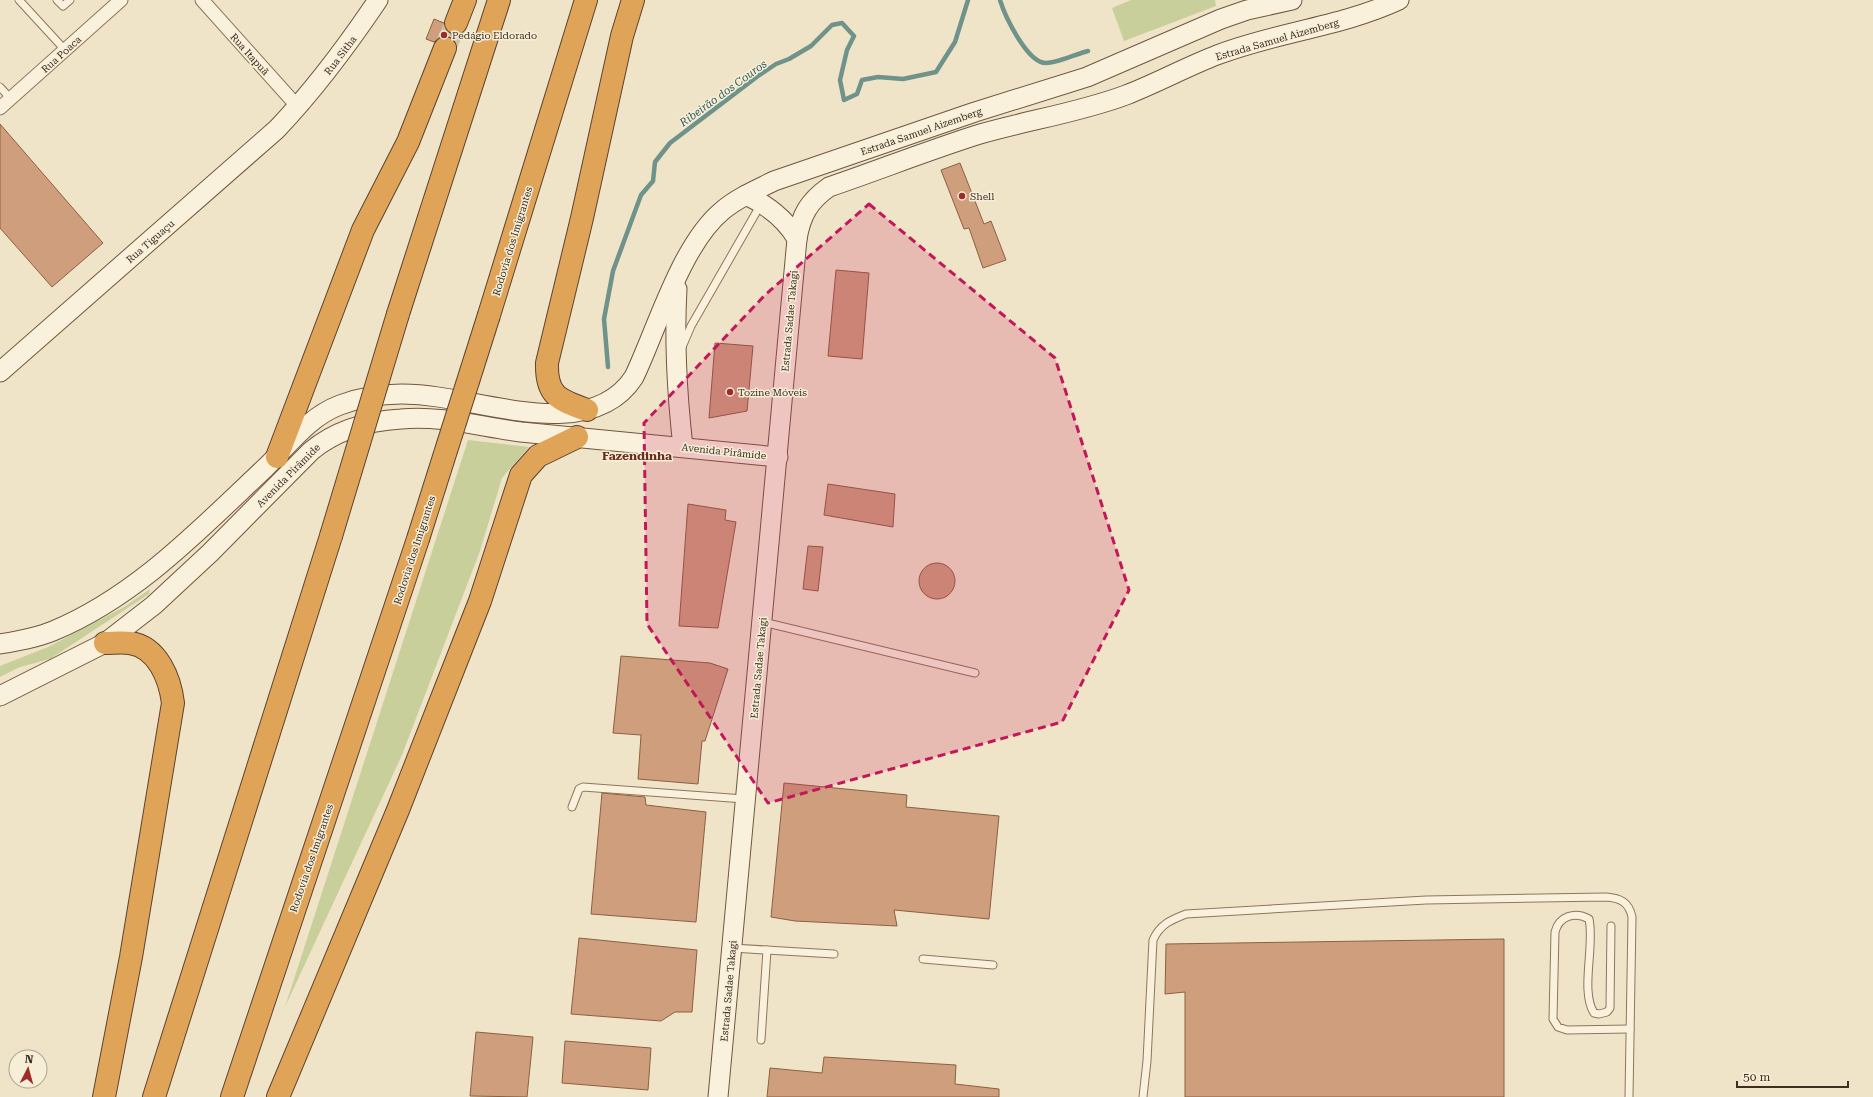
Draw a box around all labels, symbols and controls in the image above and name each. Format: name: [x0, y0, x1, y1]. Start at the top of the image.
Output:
street label: Estrada Samuel Aizemberg: [1214, 17, 1340, 62]
marker: Pedágio Eldorado: [439, 30, 449, 40]
place label: Pedágio Eldorado: [452, 30, 537, 41]
street label: Rua Itapuã: [228, 31, 271, 78]
street label: Rua Poaca: [39, 33, 84, 75]
street label: Rua Sitha: [322, 33, 359, 77]
water label: Ribeirão dos Couros: [676, 57, 769, 130]
street label: Estrada Samuel Aizemberg: [859, 105, 984, 157]
street label: Rodovia dos Imigrantes: [491, 185, 534, 297]
marker: Shell: [957, 191, 967, 201]
place label: Shell: [970, 191, 994, 202]
street label: Rua Tiguaçu: [124, 217, 177, 265]
street label: Estrada Sadae Takagi: [780, 270, 799, 372]
marker: Tozine Móveis: [725, 387, 735, 397]
place label: Tozine Móveis: [738, 387, 807, 398]
street label: Avenida Pirâmide: [254, 441, 323, 509]
street label: Avenida Pirâmide: [681, 442, 767, 461]
district label: Fazendinha: [602, 449, 672, 463]
street label: Rodovia dos Imigrantes: [392, 494, 437, 606]
street label: Estrada Sadae Takagi: [749, 617, 768, 719]
street label: Rodovia dos Imigrantes: [288, 802, 335, 914]
street label: Estrada Sadae Takagi: [719, 940, 738, 1042]
north arrow: [8, 1049, 48, 1089]
text: N: [24, 1053, 34, 1067]
scale bar: [1737, 1063, 1848, 1089]
text: 50 m: [1743, 1070, 1770, 1084]

